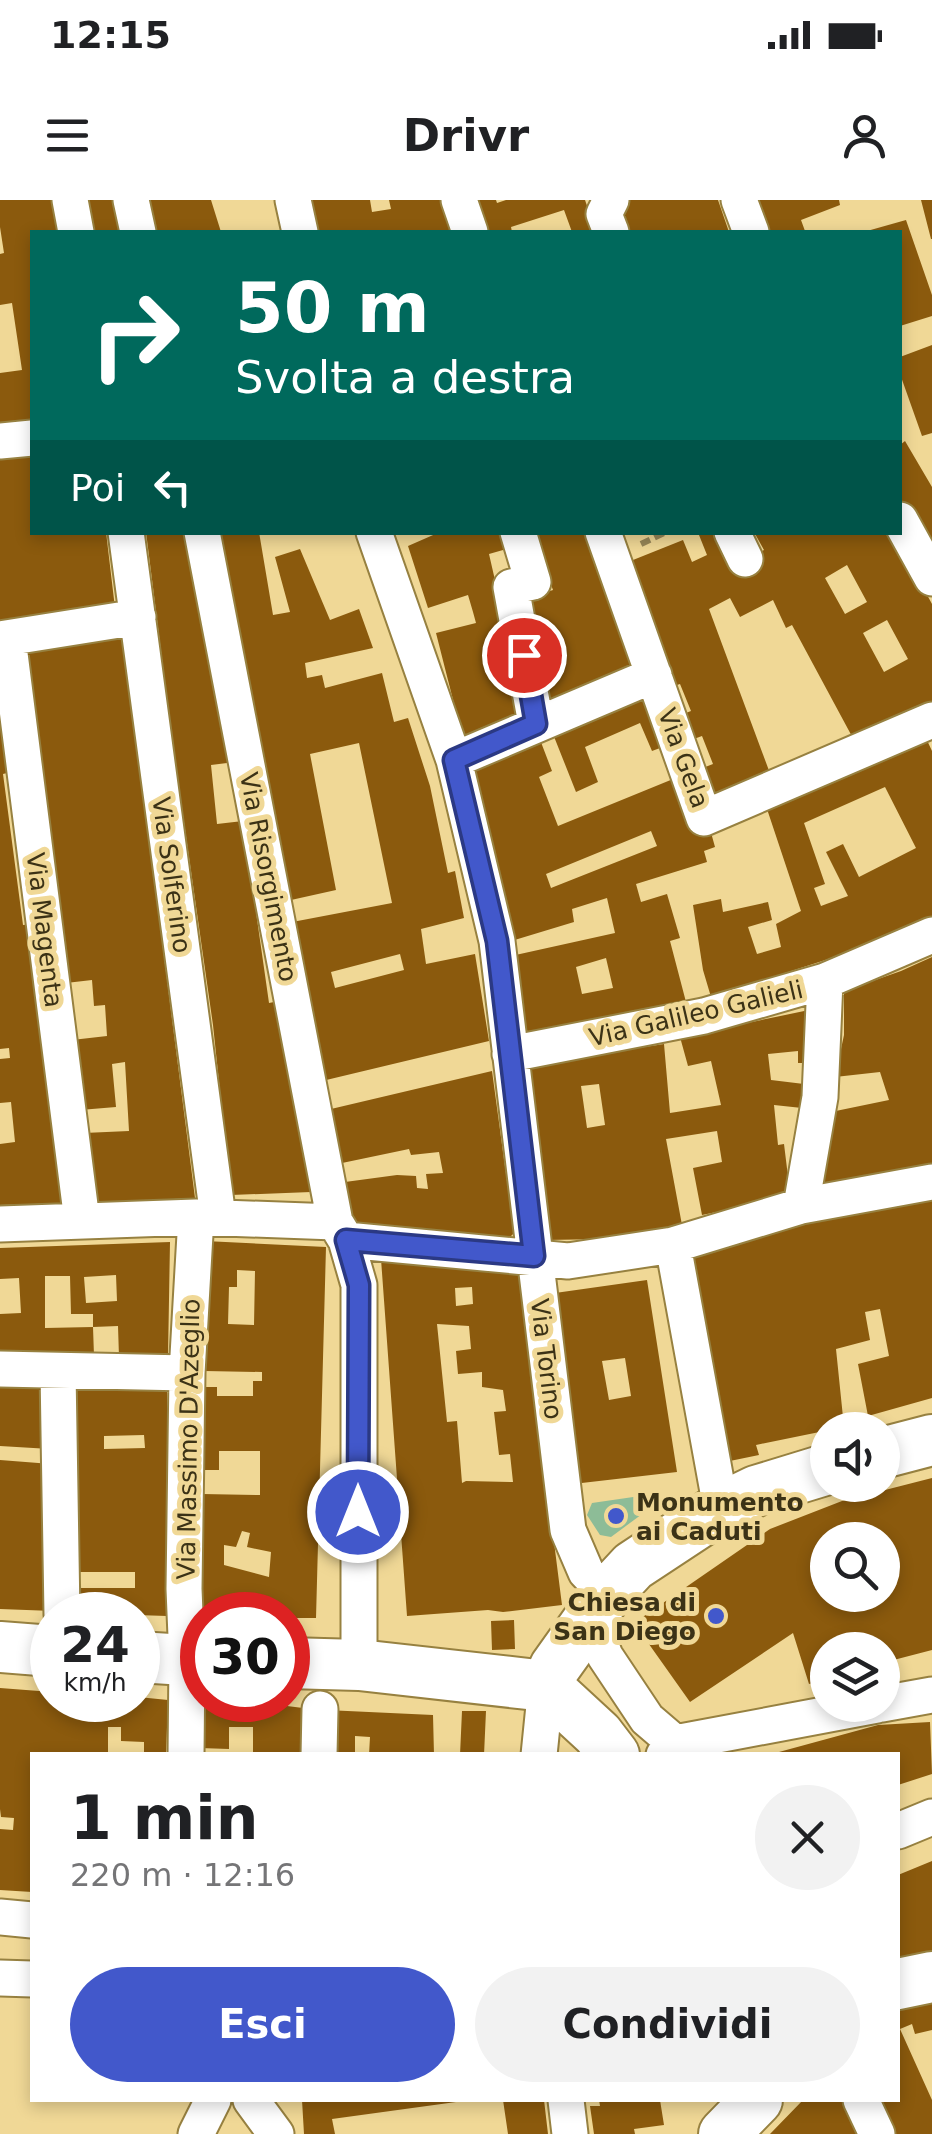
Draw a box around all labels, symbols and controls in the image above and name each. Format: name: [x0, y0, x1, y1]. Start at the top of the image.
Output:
text: 12:15: [50, 13, 171, 57]
icon: menu: [40, 108, 95, 163]
icon: person: [837, 108, 892, 163]
text: Drivr: [403, 109, 529, 162]
text: 50 m: [235, 267, 430, 349]
icon: right: [70, 270, 200, 400]
text: Svolta a destra: [235, 351, 575, 404]
icon: left: [145, 460, 200, 515]
text: Poi: [70, 466, 125, 510]
pin: [482, 613, 567, 698]
icon: arrive: [497, 628, 552, 683]
street label: Via Gela: [652, 704, 715, 812]
street label: Via Risorgimento: [234, 770, 303, 984]
street label: Via Solferino: [146, 795, 197, 955]
street label: Via Magenta: [21, 851, 68, 1009]
street label: Via Galileo Galieli: [586, 975, 806, 1052]
street label: Via Torino: [525, 1297, 568, 1421]
street label: Via Massimo D'Azeglio: [172, 1298, 205, 1580]
map controls: [810, 1412, 900, 1722]
button: sound: [810, 1412, 900, 1502]
position arrow: [306, 1460, 410, 1564]
place label: Monumento ai Caduti: [636, 1488, 804, 1546]
marker: Monumento ai Caduti: [605, 1505, 627, 1527]
button: search: [810, 1522, 900, 1612]
place label: Chiesa di San Diego: [553, 1588, 696, 1646]
speed limit sign: 30: [180, 1592, 310, 1722]
marker: Chiesa di San Diego: [705, 1605, 727, 1627]
text: 24: [60, 1616, 130, 1674]
button: layers: [810, 1632, 900, 1722]
text: km/h: [63, 1668, 127, 1697]
text: 1 min: [70, 1783, 258, 1853]
button: close: [755, 1785, 860, 1890]
text: 220 m · 12:16: [70, 1856, 295, 1894]
button: Esci: [70, 1967, 455, 2082]
button: Condividi: [475, 1967, 860, 2082]

